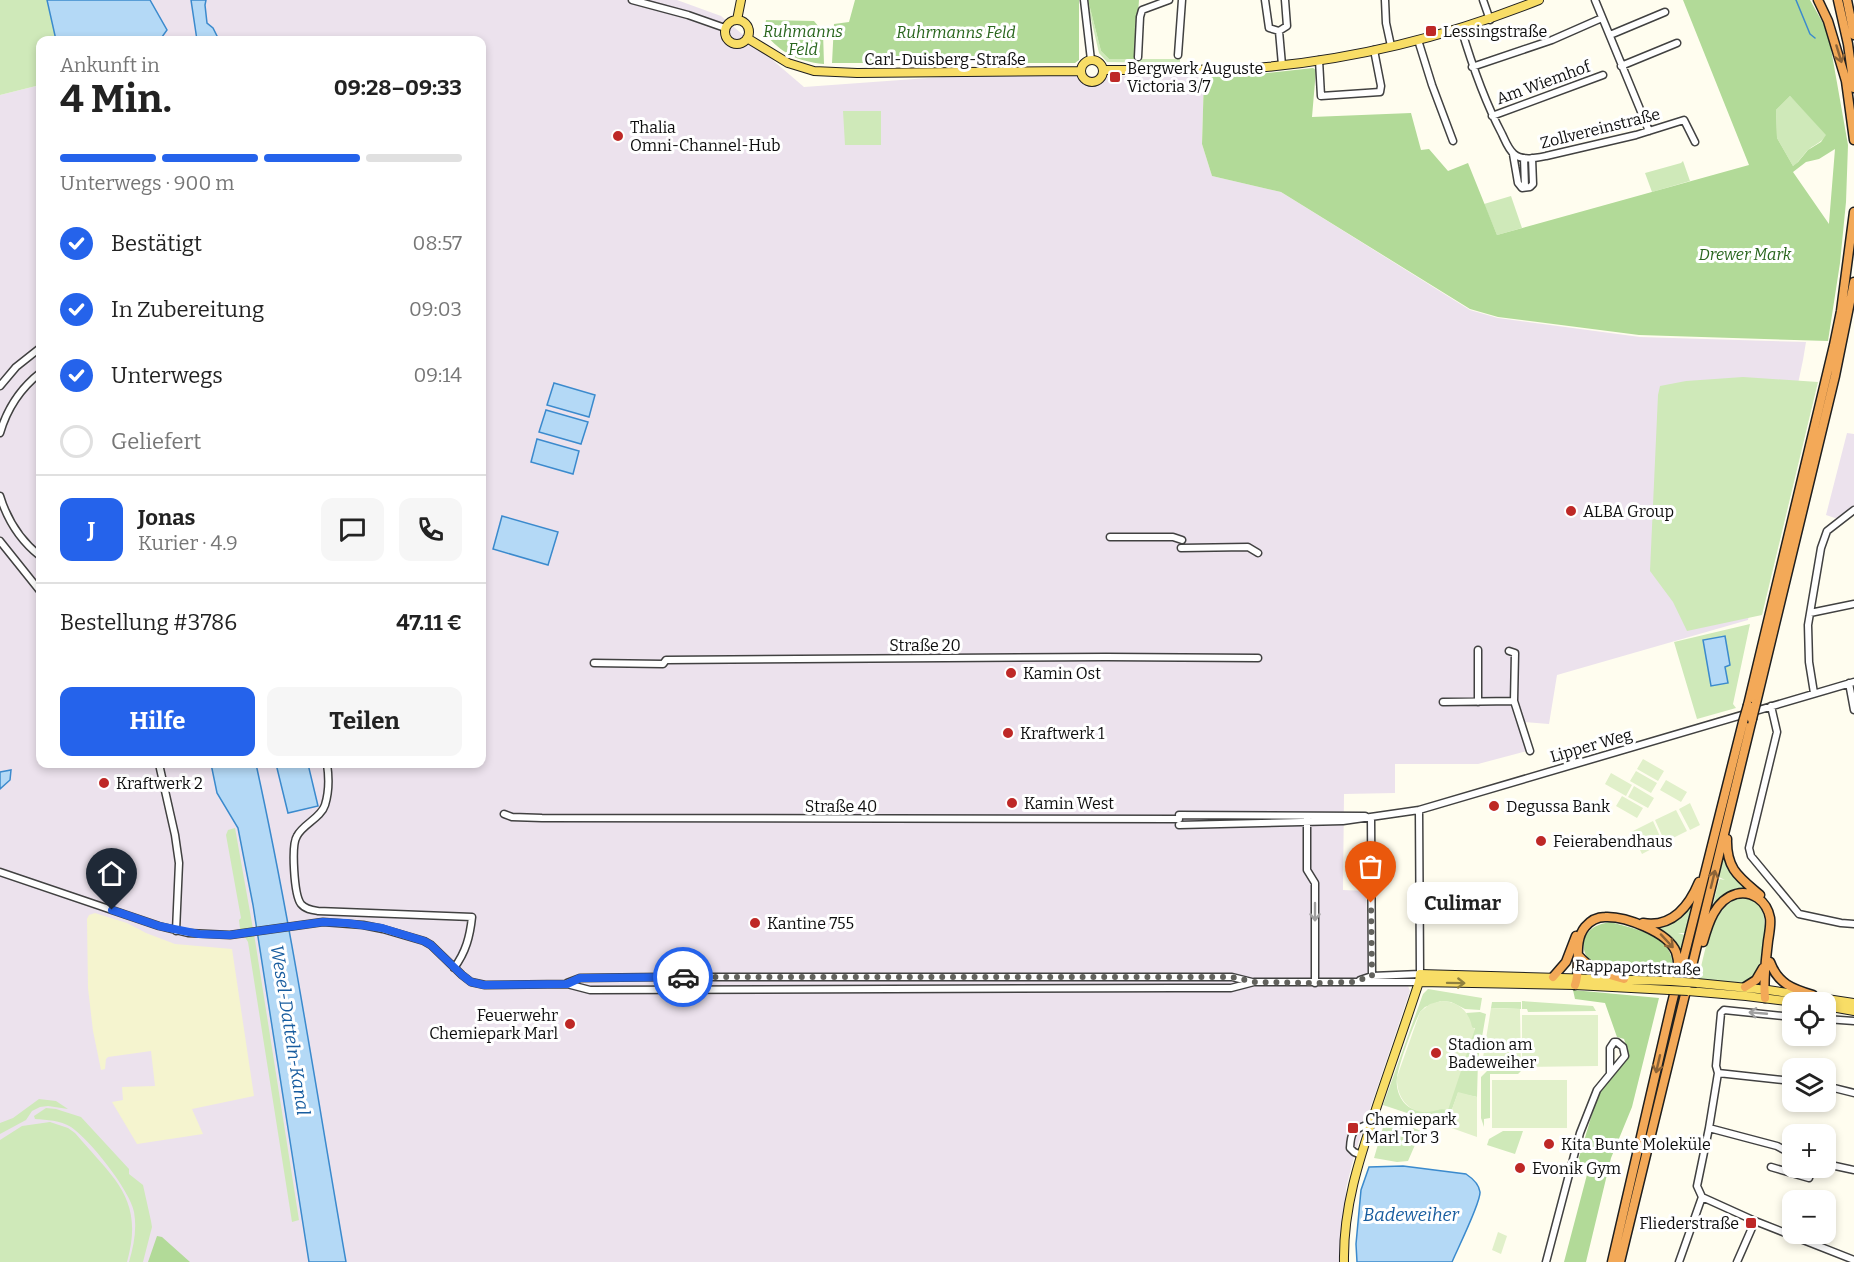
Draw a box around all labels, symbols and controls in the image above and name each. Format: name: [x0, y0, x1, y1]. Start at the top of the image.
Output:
park label: Ruhmanns Feld: [763, 22, 843, 59]
place label: Lessingstraße: [1443, 22, 1547, 41]
park label: Ruhrmanns Feld: [896, 23, 1016, 42]
marker: Lessingstraße: [1424, 24, 1438, 38]
one-way arrow: [1834, 44, 1845, 63]
street label: Carl-Duisberg-Straße: [864, 50, 1026, 69]
text: Ankunft in: [60, 53, 160, 77]
street label: Am Wiemhof: [1494, 56, 1594, 108]
place label: Bergwerk Auguste Victoria 3/7: [1127, 59, 1263, 96]
marker: Bergwerk Auguste Victoria 3/7: [1108, 70, 1122, 84]
text: 09:28–09:33: [334, 74, 462, 101]
text: 4 Min.: [60, 76, 172, 122]
street label: Zollvereinstraße: [1538, 104, 1662, 153]
place label: Thalia Omni-Channel-Hub: [630, 118, 780, 155]
marker: Thalia Omni-Channel-Hub: [611, 129, 625, 143]
text: Unterwegs · 900 m: [60, 171, 234, 195]
icon: check: [60, 227, 93, 260]
text: Bestätigt: [111, 230, 202, 257]
text: 08:57: [413, 231, 462, 255]
park label: Drewer Mark: [1699, 245, 1792, 264]
icon: check: [60, 293, 93, 326]
text: In Zubereitung: [111, 296, 264, 323]
text: 09:03: [409, 297, 462, 321]
icon: check: [60, 359, 93, 392]
text: Unterwegs: [111, 362, 223, 389]
text: 09:14: [413, 363, 462, 387]
text: Geliefert: [111, 428, 201, 455]
button: chat: [321, 498, 384, 561]
button: phone: [399, 498, 462, 561]
place label: ALBA Group: [1583, 502, 1674, 521]
text: Jonas: [138, 504, 195, 531]
marker: ALBA Group: [1564, 504, 1578, 518]
text: J: [88, 516, 95, 543]
text: Kurier · 4.9: [138, 531, 238, 555]
text: Bestellung #3786: [60, 609, 237, 636]
text: 47.11 €: [396, 609, 462, 636]
street label: Straße 20: [889, 636, 961, 655]
place label: Kamin Ost: [1023, 664, 1101, 683]
marker: Kamin Ost: [1004, 666, 1018, 680]
button: Hilfe: [60, 687, 255, 756]
button: Teilen: [267, 687, 462, 756]
place label: Kraftwerk 1: [1020, 724, 1105, 743]
street label: Lipper Weg: [1548, 725, 1634, 766]
marker: Kraftwerk 1: [1001, 726, 1015, 740]
place label: Kraftwerk 2: [116, 774, 203, 793]
marker: Kraftwerk 2: [97, 776, 111, 790]
place label: Kamin West: [1024, 794, 1114, 813]
marker: Kamin West: [1005, 796, 1019, 810]
street label: Straße 40: [805, 797, 877, 816]
place label: Degussa Bank: [1506, 797, 1610, 816]
marker: Degussa Bank: [1487, 799, 1501, 813]
place label: Feierabendhaus: [1553, 832, 1673, 851]
marker: Feierabendhaus: [1534, 834, 1548, 848]
pin: [1345, 841, 1396, 903]
pin: [86, 848, 137, 910]
icon: bag: [1354, 850, 1387, 883]
icon: home: [95, 857, 128, 890]
one-way arrow: [1708, 869, 1720, 888]
callout: Culimar: [1407, 882, 1518, 924]
text: Culimar: [1424, 891, 1501, 915]
one-way arrow: [1309, 901, 1321, 921]
place label: Kantine 755: [767, 914, 854, 933]
marker: Kantine 755: [748, 916, 762, 930]
one-way arrow: [1660, 934, 1674, 949]
water label: Wesel-Datteln-Kanal: [266, 943, 314, 1117]
courier: [653, 947, 713, 1007]
street label: Rappaportstraße: [1575, 956, 1701, 979]
icon: car: [667, 961, 700, 994]
one-way arrow: [1446, 977, 1466, 989]
map controls: [1782, 992, 1836, 1244]
button: locate: [1782, 992, 1836, 1046]
place label: Feuerwehr Chemiepark Marl: [429, 1006, 558, 1043]
one-way arrow: [1749, 1007, 1769, 1018]
marker: Feuerwehr Chemiepark Marl: [563, 1017, 577, 1031]
place label: Stadion am Badeweiher: [1448, 1035, 1536, 1072]
marker: Stadion am Badeweiher: [1429, 1046, 1443, 1060]
one-way arrow: [1652, 1054, 1664, 1073]
button: layers: [1782, 1058, 1836, 1112]
place label: Chemiepark Marl Tor 3: [1365, 1110, 1456, 1147]
marker: Chemiepark Marl Tor 3: [1346, 1121, 1360, 1135]
button: +: [1782, 1124, 1836, 1178]
place label: Kita Bunte Moleküle: [1561, 1135, 1711, 1154]
marker: Kita Bunte Moleküle: [1542, 1137, 1556, 1151]
place label: Evonik Gym: [1532, 1159, 1621, 1178]
marker: Evonik Gym: [1513, 1161, 1527, 1175]
button: −: [1782, 1190, 1836, 1244]
water label: Badeweiher: [1363, 1204, 1460, 1226]
place label: Fliederstraße: [1639, 1214, 1739, 1233]
marker: Fliederstraße: [1744, 1216, 1758, 1230]

